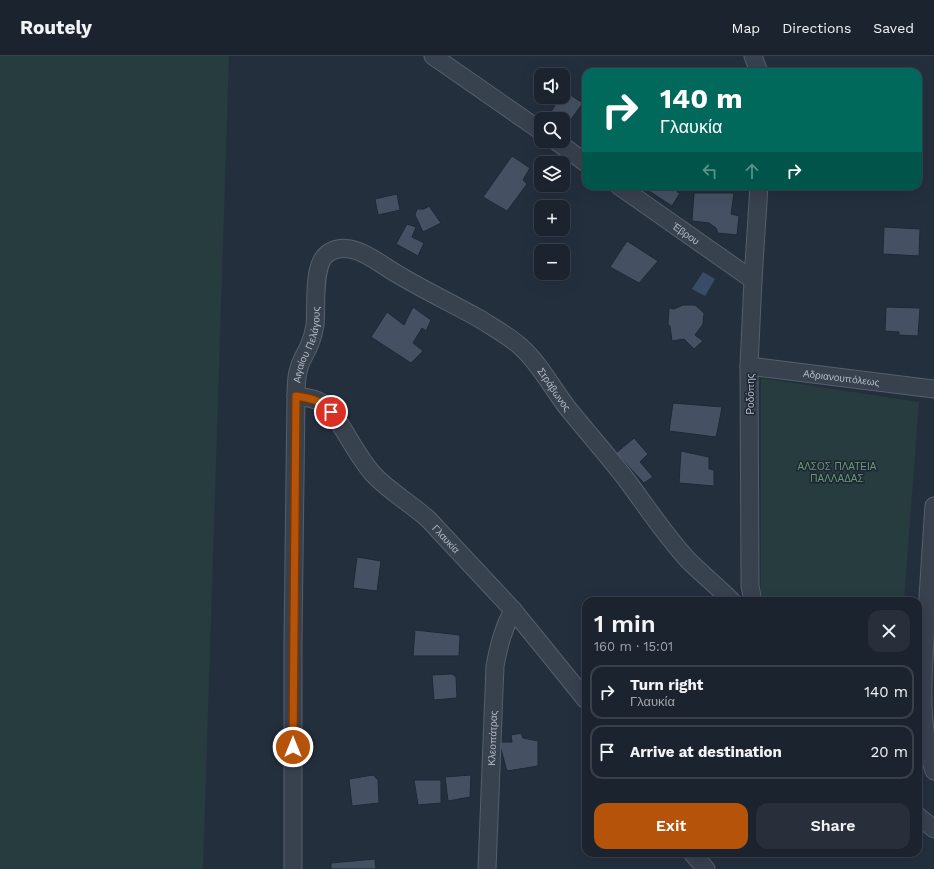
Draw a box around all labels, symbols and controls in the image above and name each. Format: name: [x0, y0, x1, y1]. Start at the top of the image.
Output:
text: Routely: [20, 16, 92, 39]
text: Map: [732, 20, 760, 36]
text: Directions: [782, 20, 851, 36]
text: Saved: [873, 20, 914, 36]
map controls: [534, 68, 570, 280]
button: sound: [534, 68, 570, 104]
text: 140 m: [660, 82, 743, 115]
icon: right: [594, 84, 646, 136]
button: search: [534, 112, 570, 148]
text: Γλαυκία: [660, 116, 722, 137]
button: layers: [534, 156, 570, 192]
icon: left: [699, 160, 721, 182]
icon: ahead: [741, 160, 763, 182]
icon: right: [783, 160, 805, 182]
button: +: [534, 200, 570, 236]
street label: Έβρου: [669, 220, 701, 247]
button: −: [534, 244, 570, 280]
street label: Αιγαίου Πελάγους: [291, 306, 322, 383]
street label: Στράβωνος: [535, 366, 573, 414]
street label: Αδριανουπόλεως: [802, 368, 880, 388]
street label: Ροδόπης: [745, 373, 756, 415]
pin: [314, 395, 348, 429]
icon: arrive: [320, 401, 342, 423]
park label: ΑΛΣΟΣ ΠΛΑΤΕΙΑ ΠΑΛΛΑΔΑΣ: [798, 461, 877, 484]
street label: Γλαυκία: [430, 523, 462, 556]
text: 1 min: [594, 610, 656, 638]
button: close: [868, 610, 910, 652]
text: 160 m · 15:01: [594, 639, 673, 654]
text: Turn right: [630, 676, 703, 694]
icon: right: [596, 681, 618, 703]
text: 140 m: [864, 683, 908, 701]
text: Γλαυκία: [630, 694, 675, 709]
street label: Κλεοπάτρας: [486, 710, 499, 766]
position arrow: [272, 726, 314, 768]
icon: arrive: [596, 741, 618, 763]
text: Arrive at destination: [630, 743, 782, 761]
text: 20 m: [871, 743, 908, 761]
button: Exit: [594, 803, 748, 849]
button: Share: [756, 803, 910, 849]

